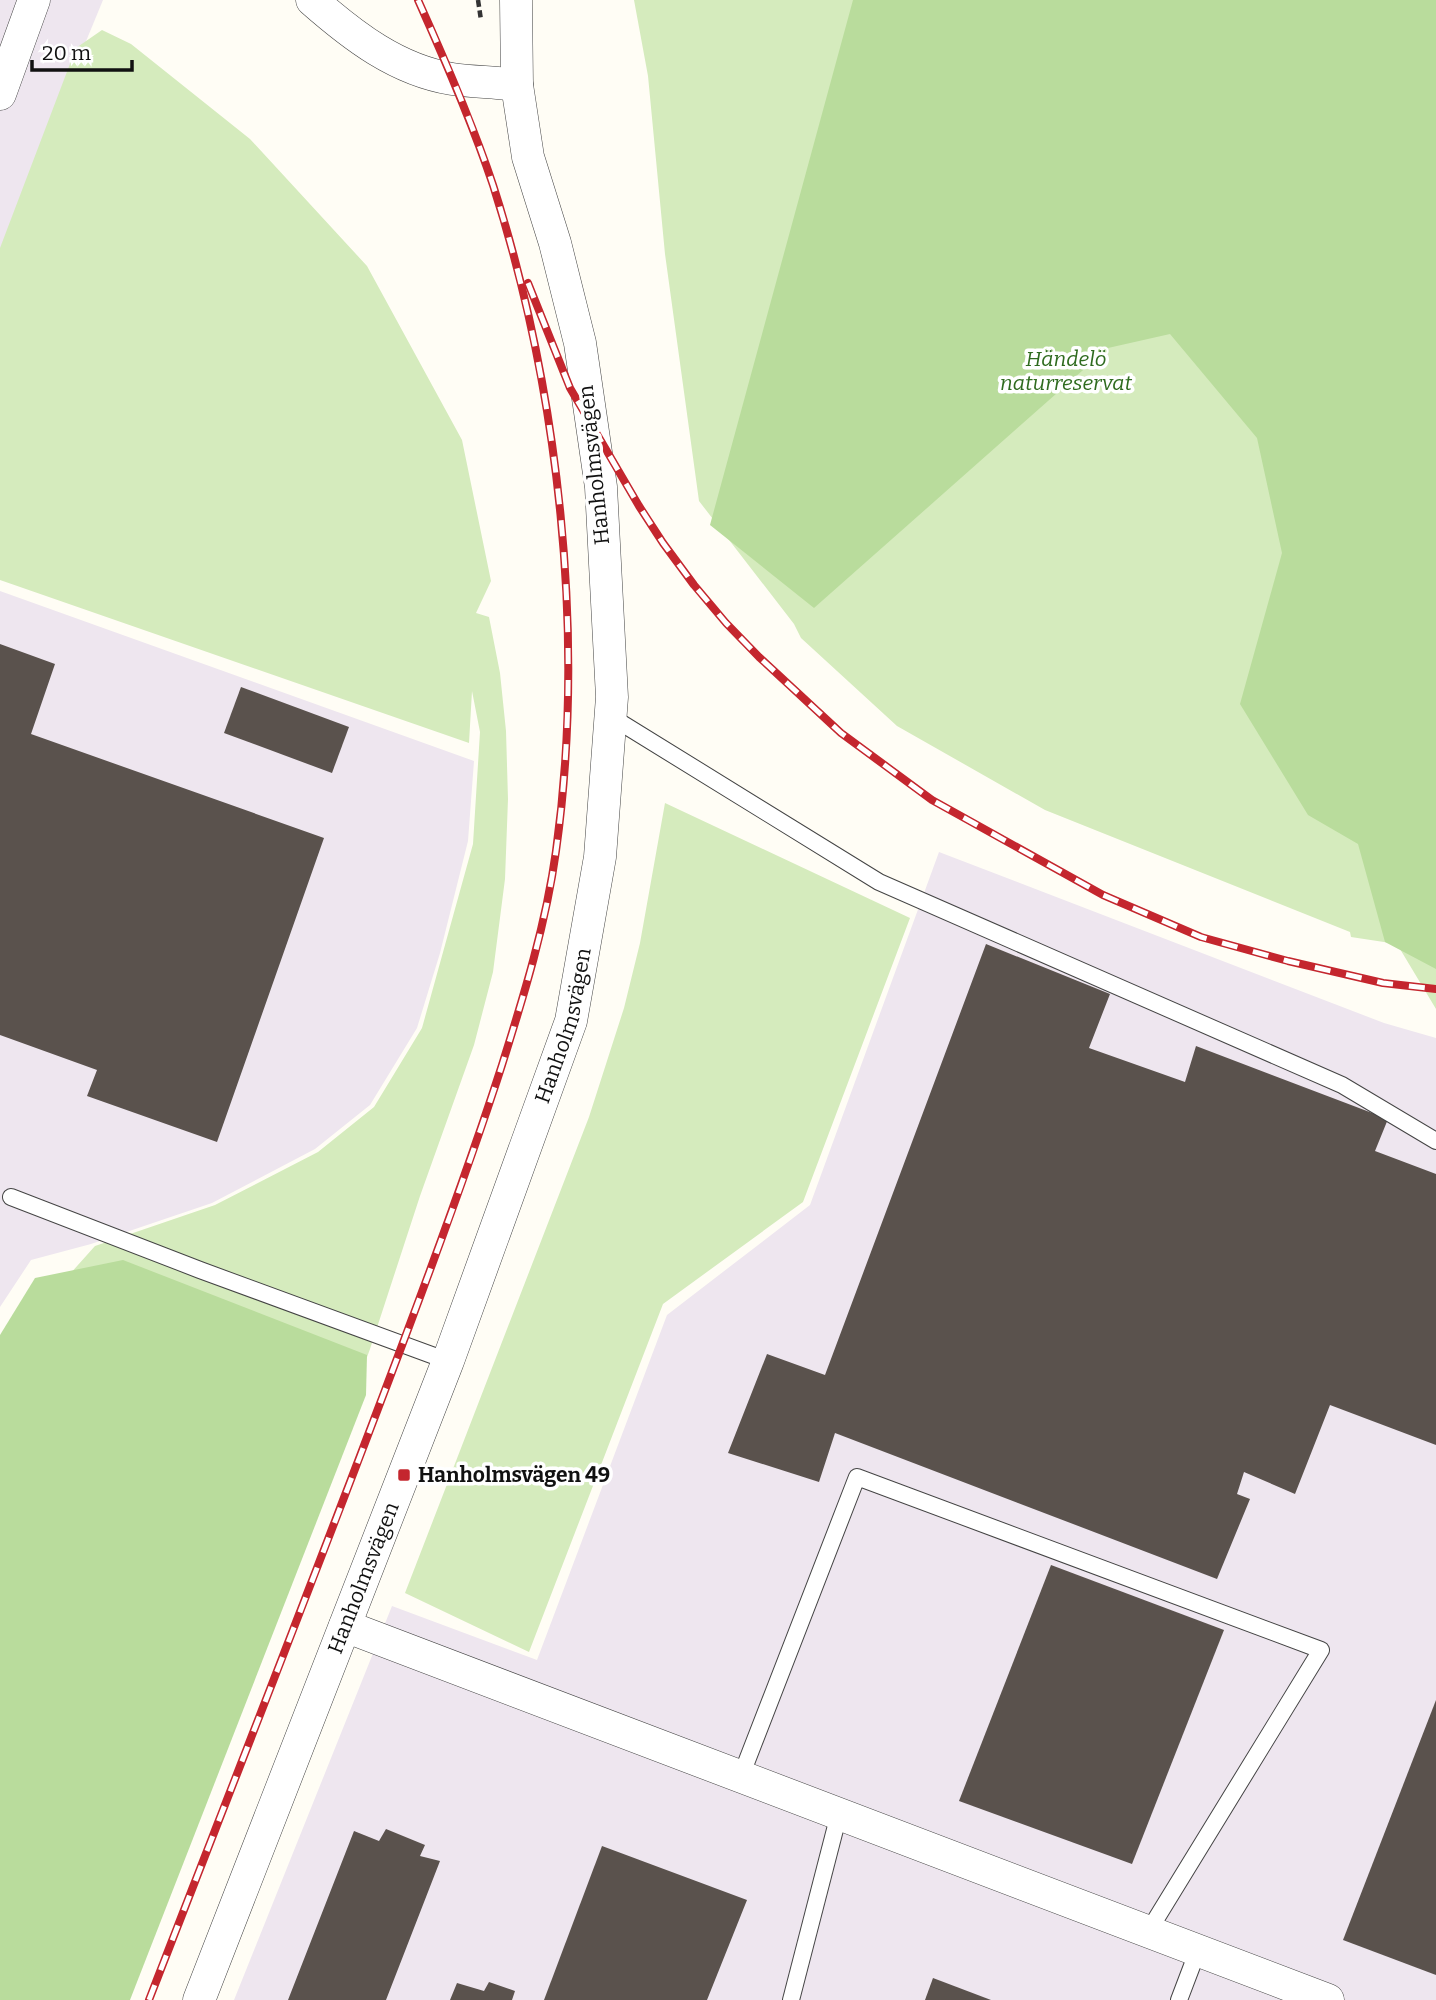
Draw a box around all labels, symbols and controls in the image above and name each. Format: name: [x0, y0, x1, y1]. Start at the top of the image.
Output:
scale bar: [32, 28, 131, 72]
text: 20 m: [42, 40, 91, 66]
park label: Händelö naturreservat: [1000, 346, 1132, 396]
street label: Hanholmsvägen: [573, 384, 615, 546]
street label: Hanholmsvägen: [529, 946, 597, 1107]
place label: Hanholmsvägen 49: [418, 1462, 610, 1488]
marker: Hanholmsvägen 49: [396, 1467, 412, 1483]
street label: Hanholmsvägen: [322, 1498, 405, 1657]

